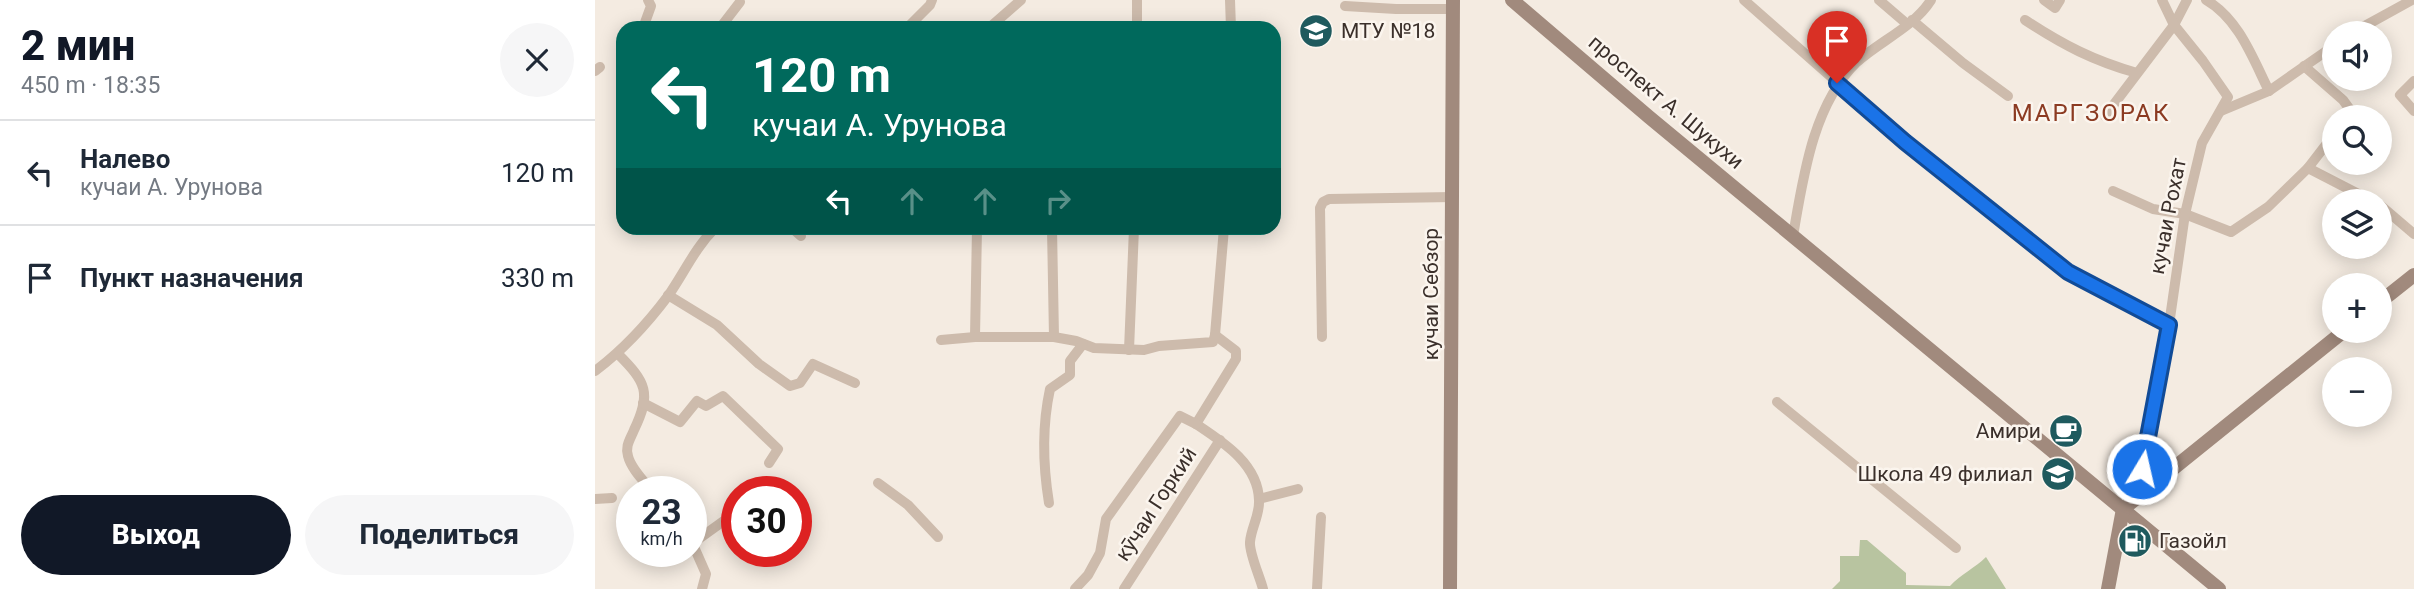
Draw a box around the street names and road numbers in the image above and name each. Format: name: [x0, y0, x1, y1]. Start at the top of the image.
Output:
street label: проспект А. Шукухи: [1584, 30, 1748, 174]
street label: кучаи Рохат: [2145, 156, 2191, 276]
street label: кучаи Себзор: [1419, 228, 1443, 360]
street label: кӯчаи Горкий: [1110, 443, 1202, 565]

